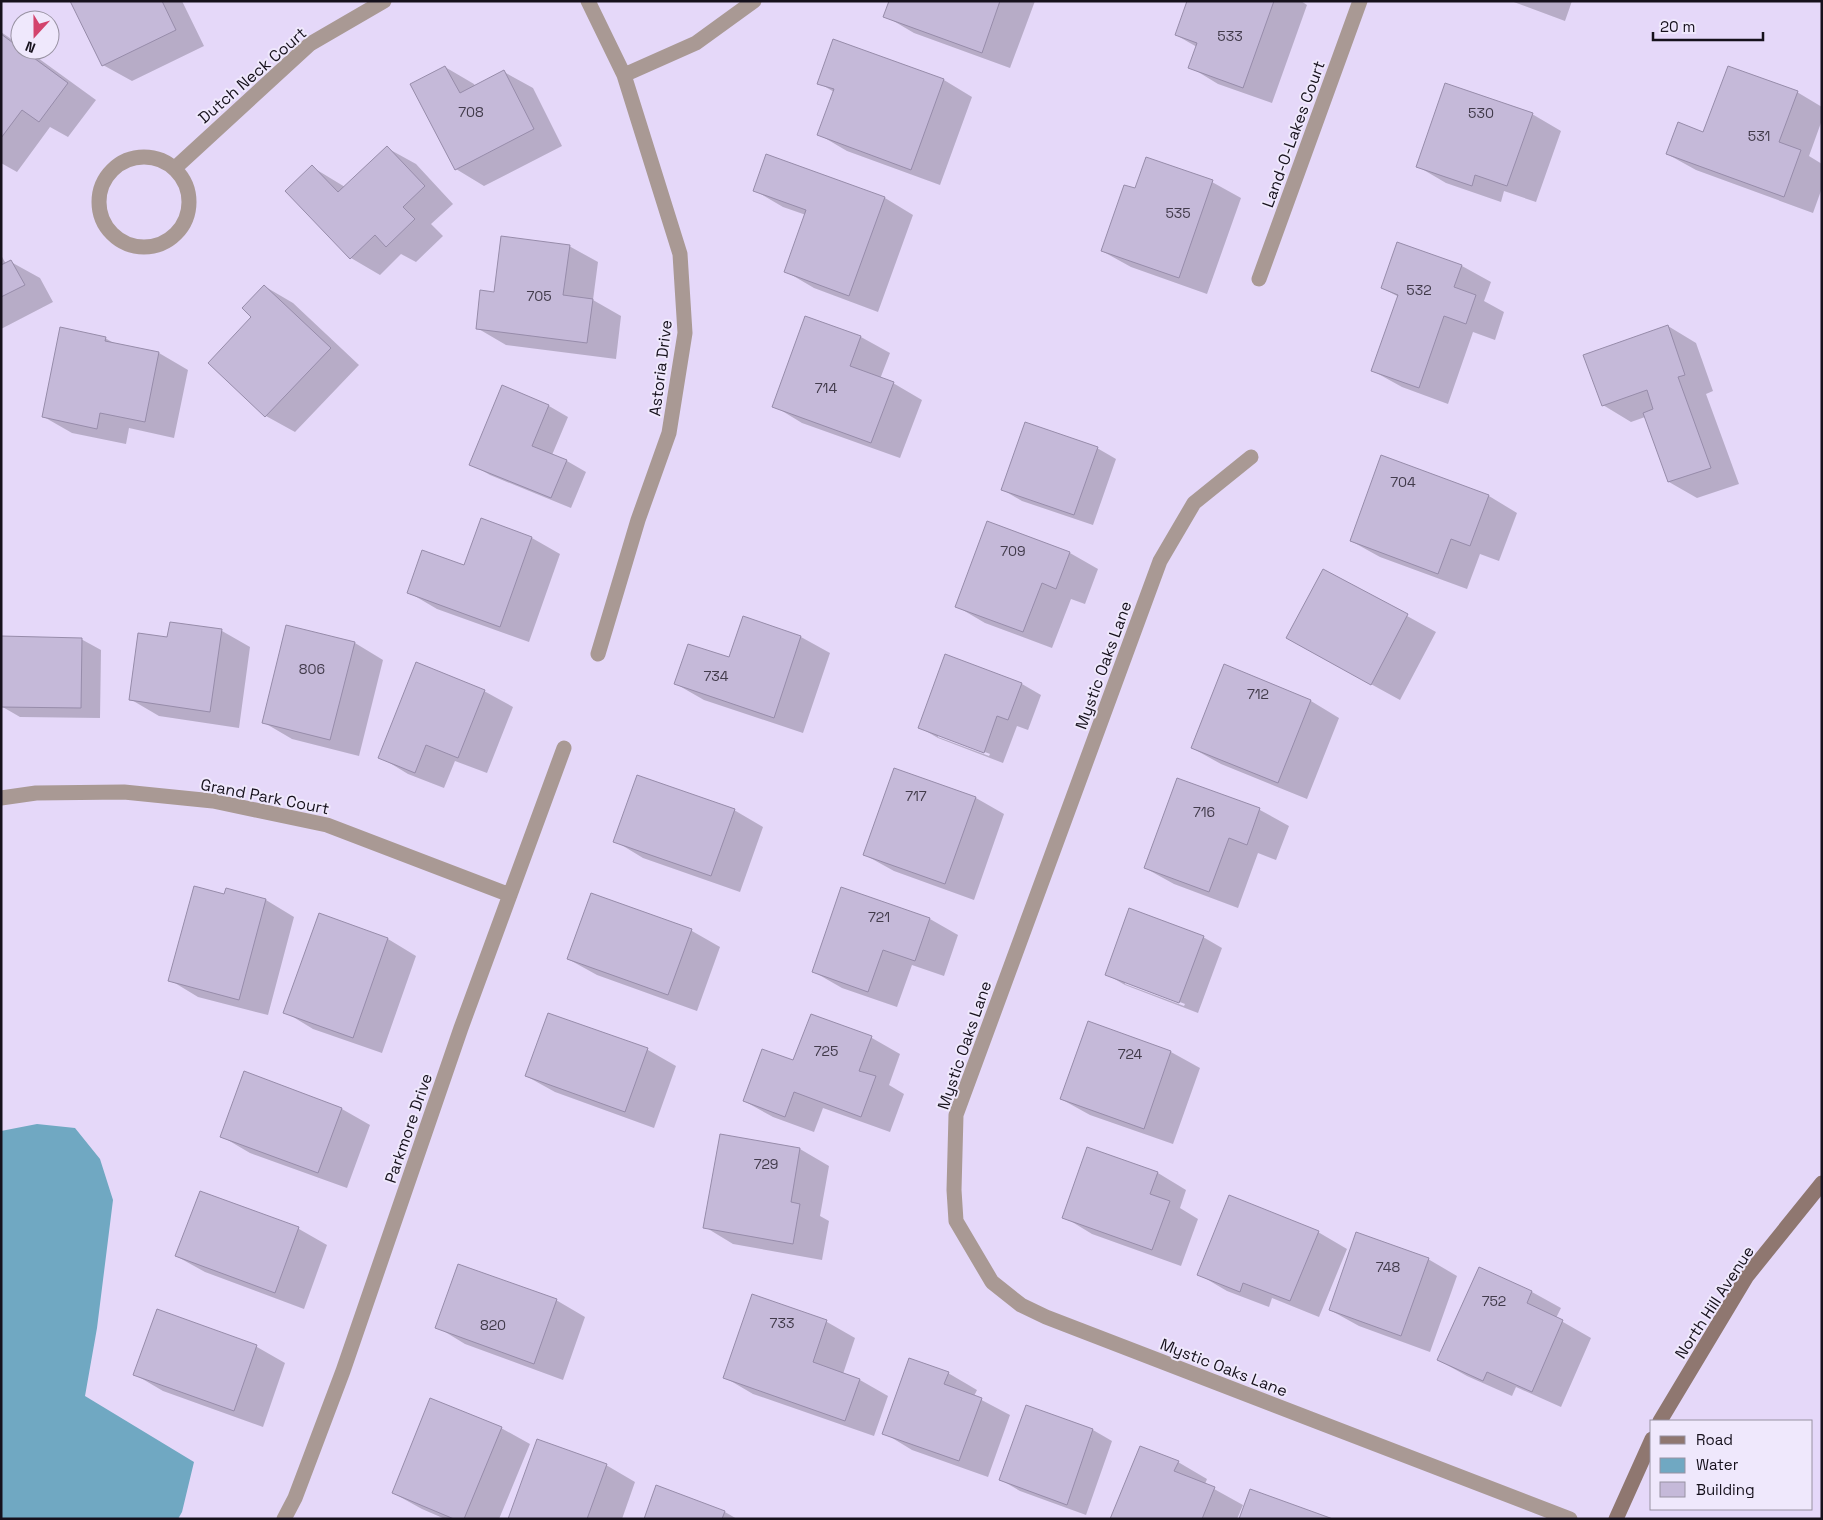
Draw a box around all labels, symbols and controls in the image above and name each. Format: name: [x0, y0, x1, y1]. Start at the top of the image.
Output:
north arrow: [10, 10, 60, 60]
scale bar: [1653, 10, 1763, 42]
text: 20 m: [1660, 17, 1695, 36]
street label: Dutch Neck Court: [194, 23, 311, 128]
house number: 533: [1217, 27, 1243, 45]
text: N: [23, 37, 38, 57]
street label: Land-O-Lakes Court: [1257, 58, 1330, 210]
house number: 708: [458, 103, 484, 121]
house number: 530: [1468, 104, 1494, 122]
house number: 531: [1748, 127, 1770, 145]
house number: 535: [1165, 204, 1191, 222]
house number: 532: [1406, 281, 1432, 299]
house number: 705: [526, 287, 552, 305]
street label: Astoria Drive: [644, 319, 677, 417]
house number: 714: [815, 379, 837, 397]
house number: 704: [1390, 473, 1416, 491]
house number: 709: [1000, 542, 1026, 560]
street label: Mystic Oaks Lane: [1071, 598, 1136, 732]
house number: 806: [299, 660, 325, 678]
house number: 734: [703, 667, 729, 685]
house number: 712: [1247, 685, 1269, 703]
street label: Grand Park Court: [199, 774, 331, 819]
house number: 717: [905, 787, 927, 805]
house number: 716: [1193, 803, 1215, 821]
house number: 721: [868, 908, 890, 926]
street label: Mystic Oaks Lane: [933, 978, 996, 1112]
house number: 725: [814, 1042, 838, 1060]
house number: 724: [1118, 1045, 1143, 1063]
street label: Parkmore Drive: [380, 1071, 437, 1186]
house number: 729: [754, 1155, 778, 1173]
street label: North Hill Avenue: [1670, 1242, 1759, 1363]
house number: 748: [1376, 1258, 1401, 1276]
house number: 752: [1482, 1292, 1506, 1310]
house number: 733: [770, 1314, 794, 1332]
house number: 820: [480, 1316, 506, 1334]
street label: Mystic Oaks Lane: [1157, 1333, 1291, 1401]
legend: [1650, 1420, 1813, 1510]
text: Road: [1696, 1430, 1733, 1449]
text: Water: [1696, 1455, 1739, 1474]
text: Building: [1696, 1480, 1755, 1499]

